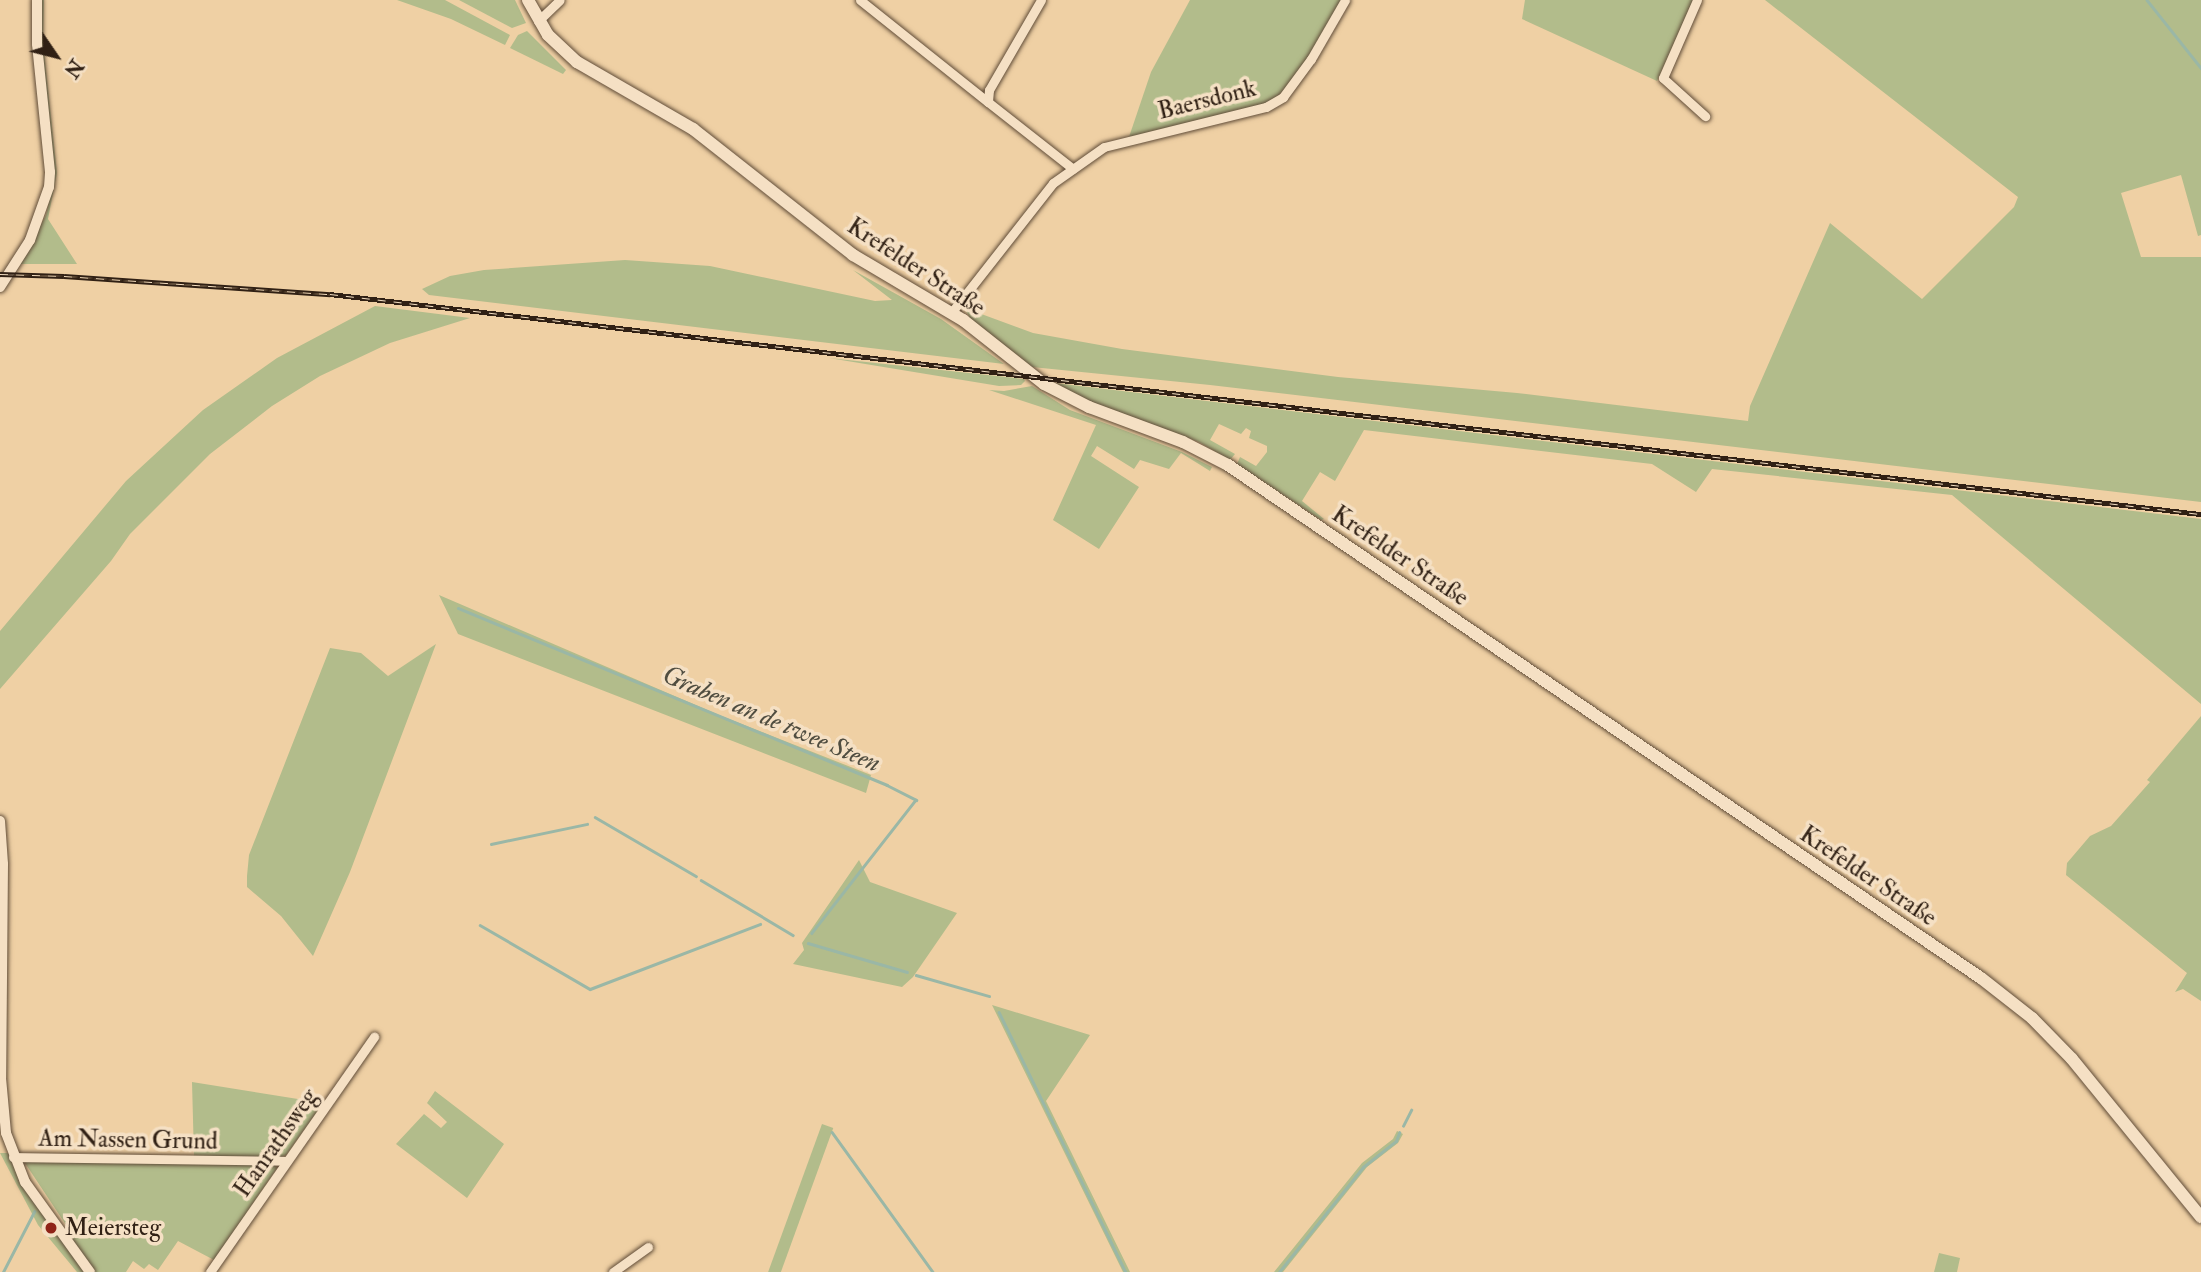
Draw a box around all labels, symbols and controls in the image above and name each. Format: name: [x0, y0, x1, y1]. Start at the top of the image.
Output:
north arrow: [21, 21, 91, 91]
text: N: [58, 54, 88, 82]
street label: Baersdonk: [1155, 74, 1259, 126]
street label: Krefelder Straße: [842, 212, 990, 322]
street label: Krefelder Straße: [1326, 500, 1474, 612]
water label: Graben an de twee Steen: [657, 660, 885, 780]
street label: Krefelder Straße: [1794, 820, 1942, 932]
street label: Hanrathsweg: [228, 1083, 324, 1203]
street label: Am Nassen Grund: [38, 1124, 218, 1156]
place label: Meiersteg: [65, 1214, 161, 1242]
marker: Meiersteg: [43, 1220, 59, 1236]

